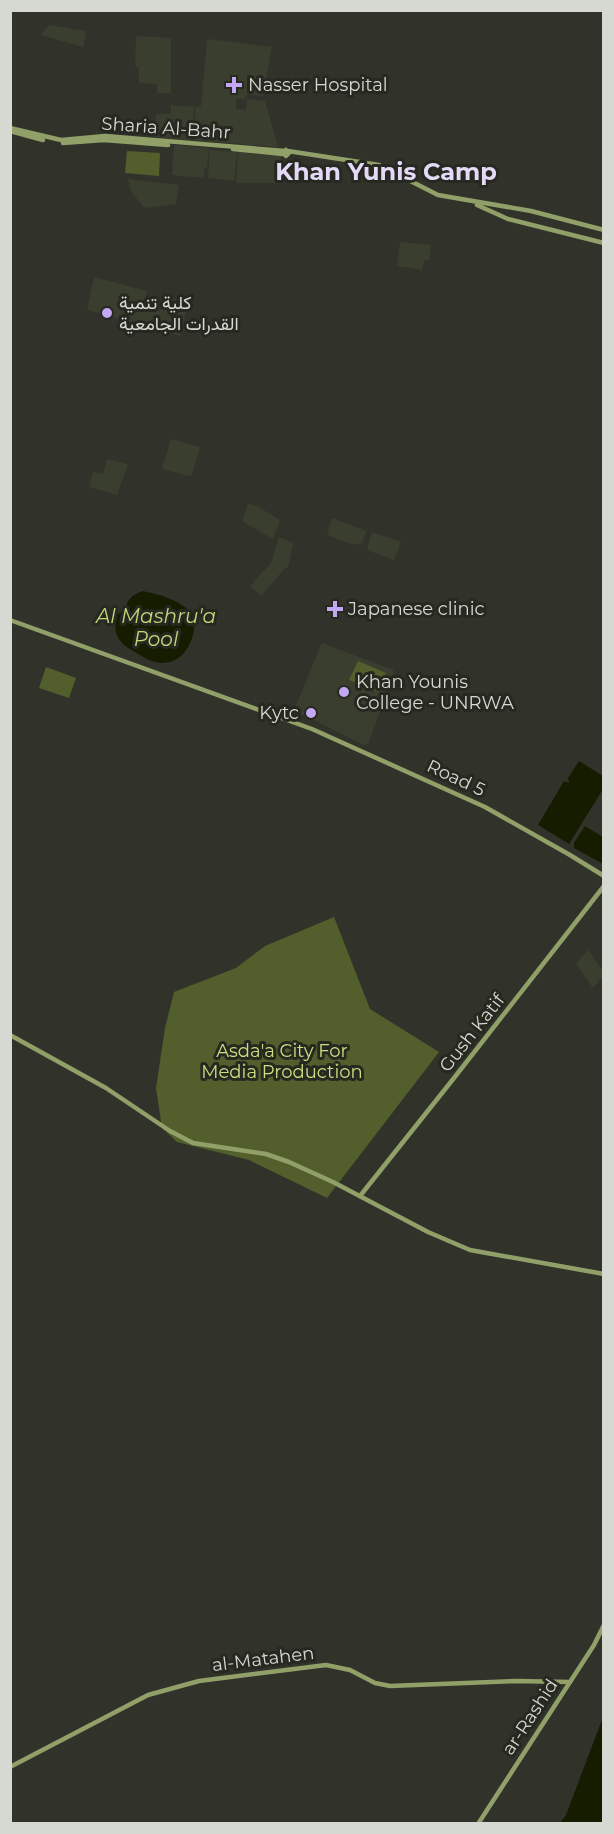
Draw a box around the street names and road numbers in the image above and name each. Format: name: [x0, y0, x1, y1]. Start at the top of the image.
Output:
street label: Sharia Al-Bahr: [101, 113, 231, 143]
street label: Road 5: [423, 755, 489, 801]
street label: Gush Katif: [435, 989, 510, 1076]
street label: al-Matahen: [211, 1642, 315, 1676]
street label: ar-Rashid: [497, 1675, 563, 1759]

